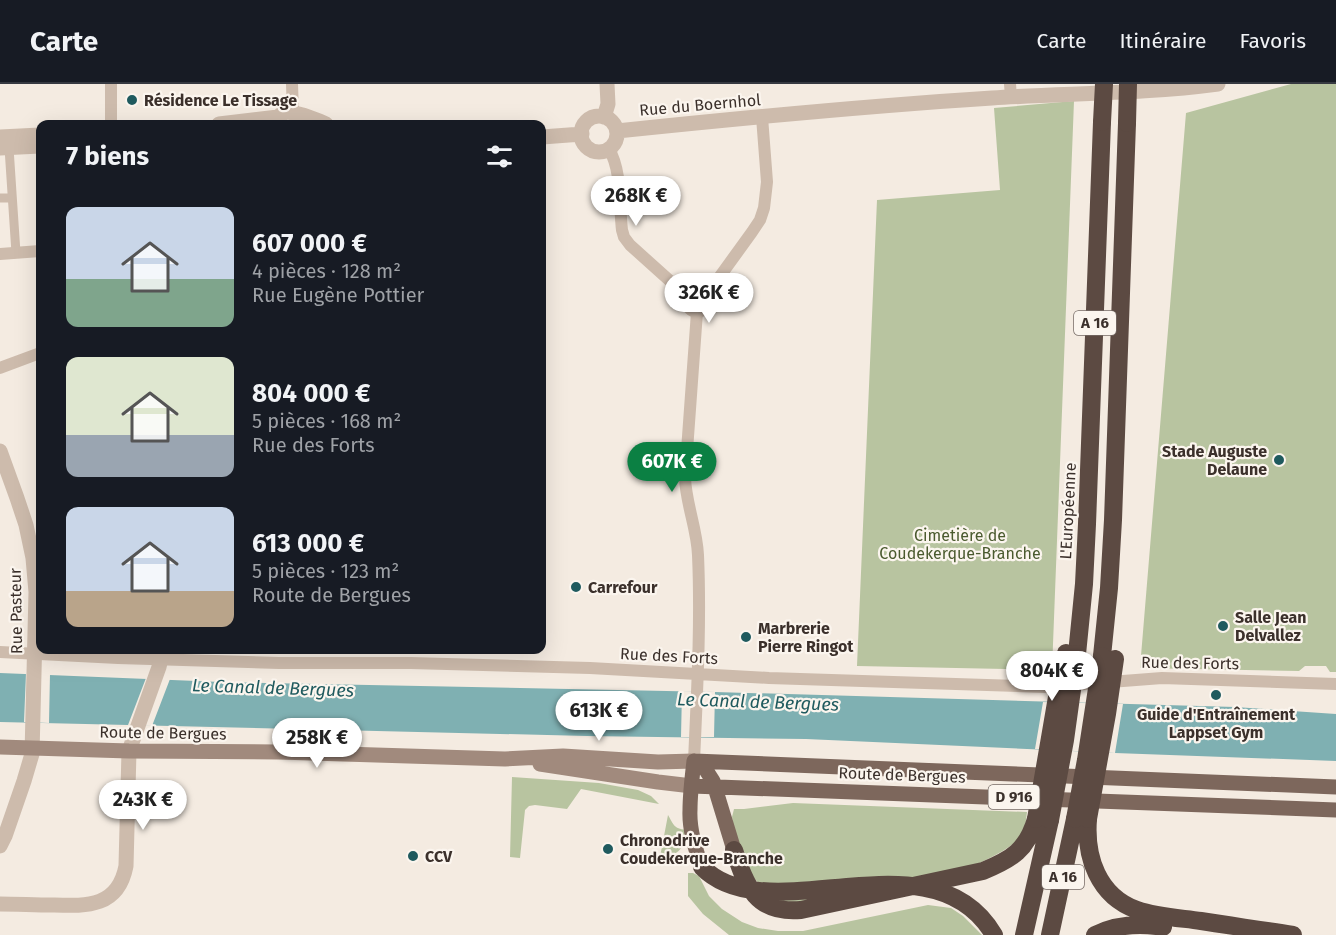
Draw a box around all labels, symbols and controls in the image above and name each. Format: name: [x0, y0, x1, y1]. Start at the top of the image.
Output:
text: Carte: [30, 25, 98, 58]
text: Carte: [1037, 28, 1086, 54]
text: Itinéraire: [1119, 28, 1206, 54]
text: Favoris: [1239, 28, 1306, 54]
street label: Rue du Boernhol: [638, 90, 762, 120]
place label: Résidence Le Tissage: [144, 91, 297, 110]
marker: Résidence Le Tissage: [125, 93, 139, 107]
icon: filters: [483, 140, 516, 173]
text: 7 biens: [66, 141, 149, 172]
pin: 268K €: [587, 176, 685, 227]
text: 268K €: [605, 183, 667, 207]
text: 607 000 €: [252, 228, 367, 259]
icon: home: [114, 231, 186, 303]
text: 4 pièces · 128 m²: [252, 259, 401, 283]
pin: 326K €: [660, 273, 758, 324]
text: 326K €: [678, 280, 740, 304]
text: Rue Eugène Pottier: [252, 283, 424, 307]
road number: A 16: [1074, 311, 1116, 335]
text: 804 000 €: [252, 378, 370, 409]
icon: home: [114, 381, 186, 453]
text: 5 pièces · 168 m²: [252, 409, 401, 433]
text: Rue des Forts: [252, 433, 375, 457]
pin: 607K €: [623, 442, 721, 493]
place label: Stade Auguste Delaune: [1162, 442, 1267, 479]
text: 607K €: [641, 449, 703, 473]
marker: Stade Auguste Delaune: [1272, 453, 1286, 467]
street label: L'Européenne: [1056, 462, 1080, 560]
park label: Cimetière de Coudekerque-Branche: [879, 526, 1041, 563]
text: 613 000 €: [252, 528, 364, 559]
icon: home: [114, 531, 186, 603]
text: 5 pièces · 123 m²: [252, 559, 399, 583]
street label: Rue Pasteur: [6, 567, 26, 654]
place label: Carrefour: [588, 578, 658, 597]
marker: Carrefour: [569, 580, 583, 594]
text: Route de Bergues: [252, 583, 411, 607]
place label: Salle Jean Delvallez: [1235, 608, 1307, 645]
place label: Marbrerie Pierre Ringot: [758, 619, 854, 656]
marker: Salle Jean Delvallez: [1216, 619, 1230, 633]
marker: Marbrerie Pierre Ringot: [739, 630, 753, 644]
street label: Rue des Forts: [620, 644, 718, 668]
pin: 804K €: [1003, 651, 1101, 702]
street label: Rue des Forts: [1141, 653, 1239, 673]
text: 804K €: [1020, 658, 1084, 682]
water label: Le Canal de Bergues: [192, 674, 354, 702]
water label: Le Canal de Bergues: [677, 688, 839, 716]
marker: Guide d'Entraînement Lappset Gym: [1209, 688, 1223, 702]
pin: 613K €: [550, 691, 648, 742]
text: 613K €: [569, 698, 629, 722]
place label: Guide d'Entraînement Lappset Gym: [1137, 705, 1296, 742]
pin: 258K €: [268, 718, 366, 769]
street label: Route de Bergues: [99, 722, 227, 744]
text: 258K €: [286, 725, 348, 749]
street label: Route de Bergues: [838, 763, 966, 787]
pin: 243K €: [94, 780, 192, 831]
road number: D 916: [988, 785, 1040, 809]
text: 243K €: [113, 787, 173, 811]
place label: Chronodrive Coudekerque-Branche: [620, 831, 783, 868]
marker: Chronodrive Coudekerque-Branche: [601, 842, 615, 856]
place label: CCV: [425, 847, 453, 866]
marker: CCV: [406, 849, 420, 863]
road number: A 16: [1042, 865, 1084, 889]

